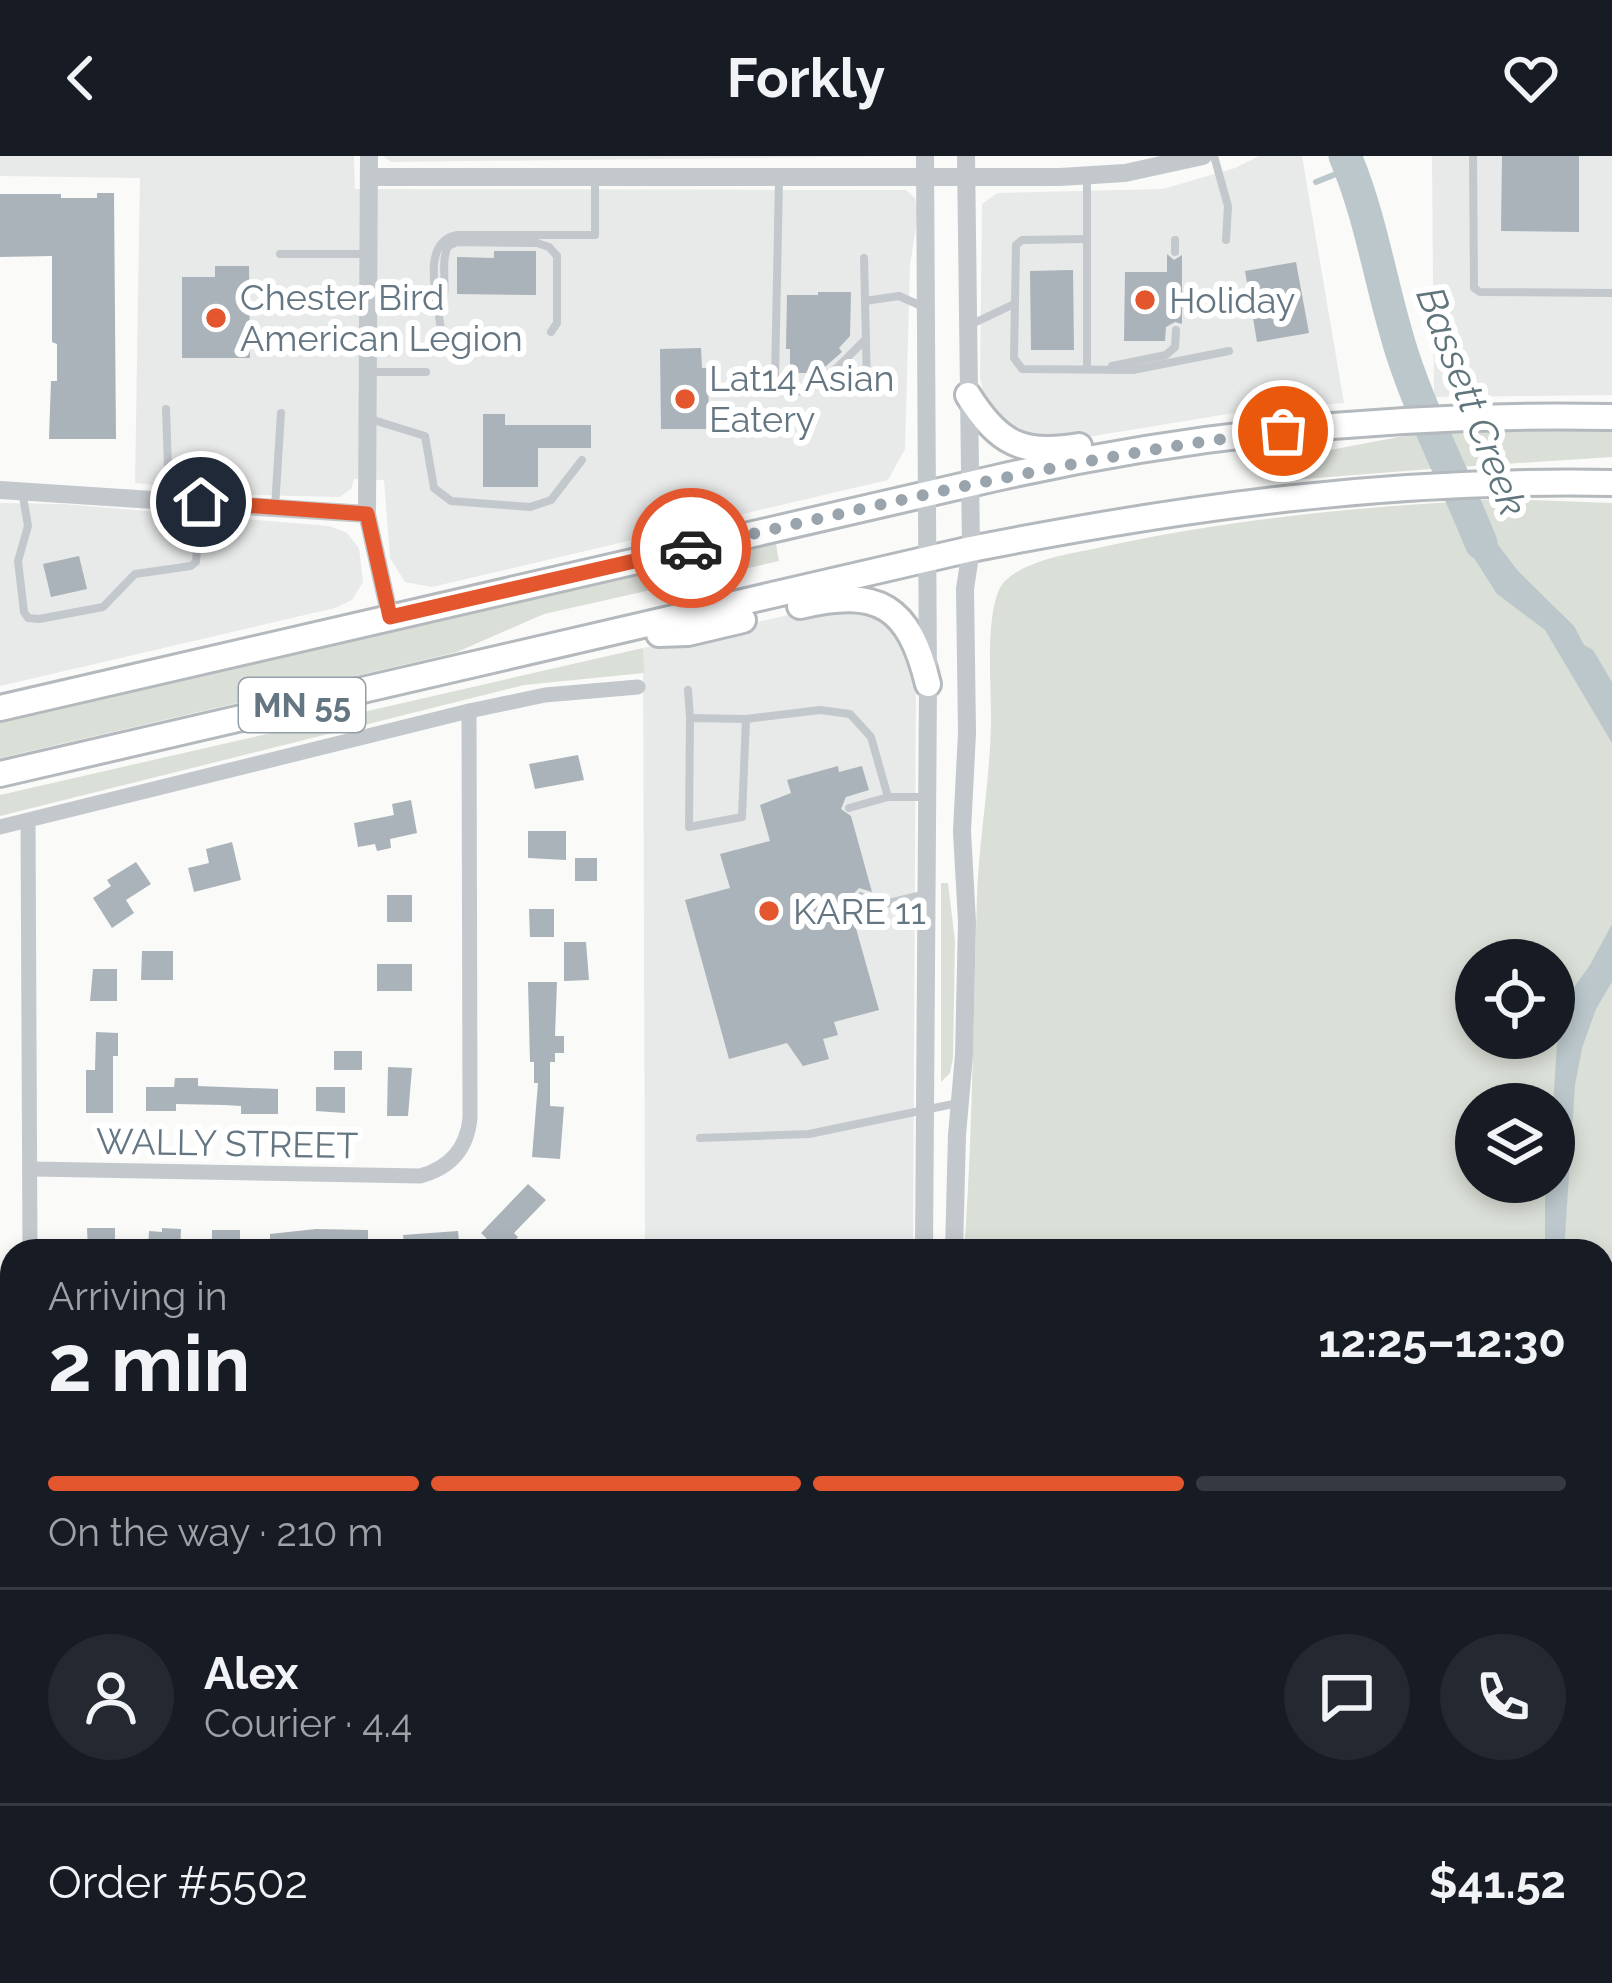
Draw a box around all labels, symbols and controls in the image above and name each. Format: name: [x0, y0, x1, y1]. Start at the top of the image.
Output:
icon: back: [48, 45, 114, 111]
icon: heart: [1498, 45, 1564, 111]
text: Forkly: [727, 46, 885, 110]
place label: Chester Bird American Legion: [240, 276, 523, 359]
place label: Holiday: [1169, 279, 1295, 321]
water label: Bassett Creek: [1407, 280, 1537, 522]
marker: Holiday: [1132, 287, 1158, 313]
marker: Chester Bird American Legion: [203, 305, 229, 331]
place label: Lat14 Asian Eatery: [709, 357, 895, 440]
pin: [1232, 380, 1334, 482]
marker: Lat14 Asian Eatery: [672, 386, 698, 412]
icon: bag: [1250, 398, 1316, 464]
pin: [150, 451, 252, 553]
icon: home: [168, 469, 234, 535]
courier: [631, 488, 751, 608]
icon: car: [658, 515, 724, 581]
road number: MN 55: [239, 678, 365, 732]
place label: KARE 11: [793, 890, 926, 932]
marker: KARE 11: [756, 898, 782, 924]
map controls: [1455, 939, 1575, 1203]
button: locate: [1455, 939, 1575, 1059]
button: layers: [1455, 1083, 1575, 1203]
street label: WALLY STREET: [96, 1120, 358, 1166]
text: Arriving in: [48, 1273, 228, 1319]
text: 12:25–12:30: [1318, 1315, 1566, 1368]
text: 2 min: [48, 1318, 250, 1409]
text: On the way · 210 m: [48, 1509, 383, 1555]
button: person: [48, 1634, 174, 1760]
button: chat: [1284, 1634, 1410, 1760]
button: phone: [1440, 1634, 1566, 1760]
text: Alex: [204, 1647, 298, 1700]
text: Courier · 4.4: [204, 1700, 412, 1746]
text: Order #5502: [48, 1856, 308, 1909]
text: $41.52: [1429, 1856, 1566, 1909]

